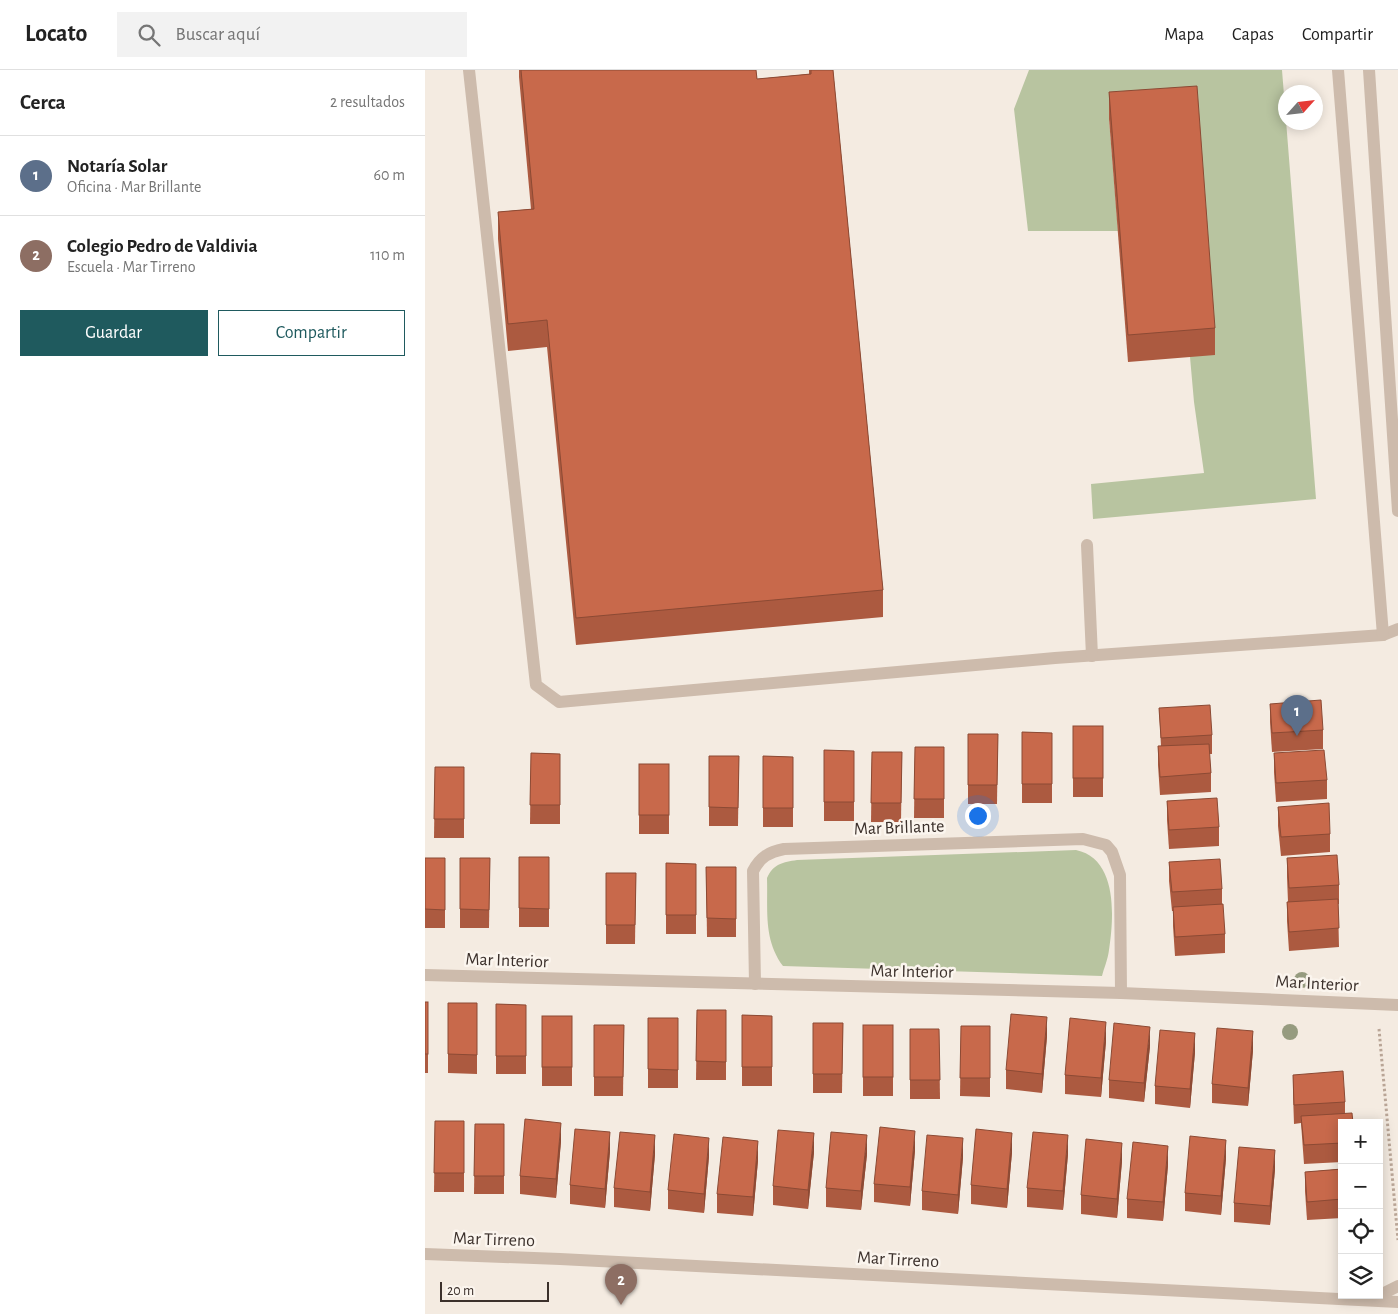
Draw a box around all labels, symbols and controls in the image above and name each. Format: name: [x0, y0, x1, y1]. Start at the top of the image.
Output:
search box: [117, 12, 467, 57]
icon: search: [135, 21, 163, 49]
text: Locato: [25, 22, 87, 46]
text: Buscar aquí: [175, 25, 260, 44]
text: Mapa: [1164, 26, 1204, 44]
text: Capas: [1232, 26, 1274, 44]
text: Compartir: [1302, 26, 1373, 44]
north arrow: [1278, 85, 1323, 130]
text: Cerca: [20, 92, 66, 113]
text: 2 resultados: [330, 94, 405, 110]
text: Notaría Solar: [67, 157, 167, 176]
text: 1: [33, 167, 39, 183]
text: 60 m: [374, 167, 405, 183]
text: Oficina · Mar Brillante: [67, 179, 201, 195]
text: Colegio Pedro de Valdivia: [67, 237, 258, 256]
text: 2: [32, 247, 40, 263]
text: 110 m: [370, 247, 405, 263]
text: Escuela · Mar Tirreno: [67, 259, 196, 275]
button: Guardar: [20, 310, 208, 356]
button: Compartir: [218, 310, 405, 356]
pin: 1: [1281, 695, 1313, 736]
your location: [965, 803, 991, 829]
street label: Mar Brillante: [853, 817, 945, 839]
street label: Mar Interior: [465, 951, 549, 971]
street label: Mar Interior: [870, 962, 954, 982]
street label: Mar Interior: [1275, 973, 1359, 995]
map controls: [1338, 1119, 1383, 1299]
button: +: [1338, 1119, 1383, 1164]
button: −: [1338, 1164, 1383, 1209]
button: locate: [1338, 1209, 1383, 1254]
street label: Mar Tirreno: [453, 1230, 535, 1250]
street label: Mar Tirreno: [856, 1249, 940, 1271]
button: layers: [1338, 1254, 1383, 1299]
pin: 2: [605, 1264, 637, 1305]
scale bar: [440, 1279, 549, 1302]
text: 20 m: [447, 1284, 474, 1298]

